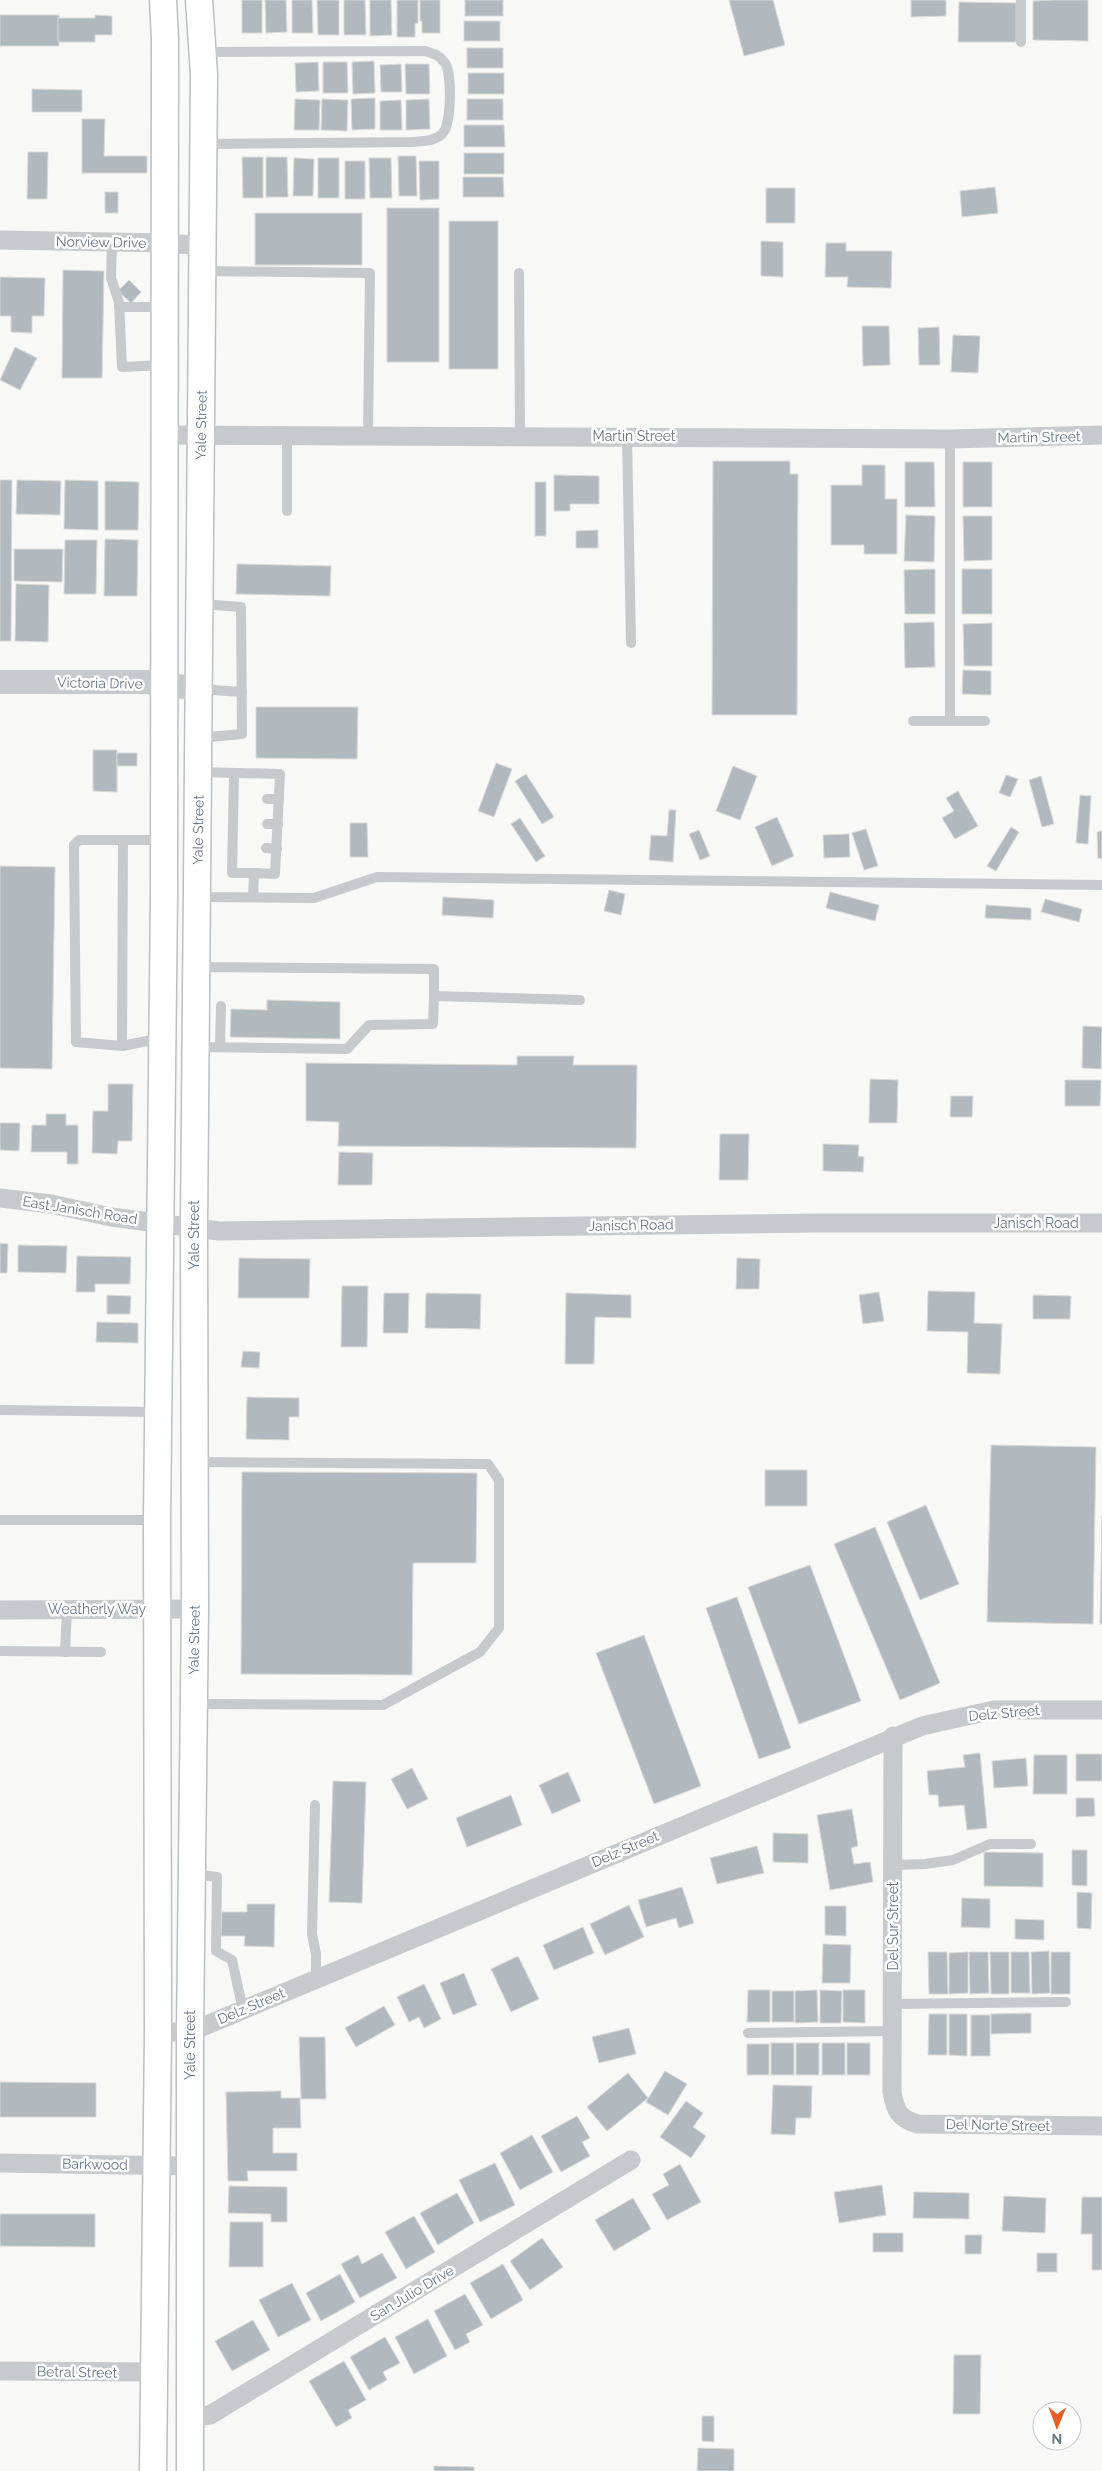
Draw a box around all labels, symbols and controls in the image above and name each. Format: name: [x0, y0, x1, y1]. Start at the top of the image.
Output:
street label: Norview Drive: [56, 233, 146, 251]
street label: Yale Street: [192, 390, 210, 460]
street label: Martin Street: [592, 428, 676, 444]
street label: Martin Street: [997, 428, 1081, 446]
street label: Victoria Drive: [57, 674, 143, 692]
street label: Yale Street: [189, 795, 207, 865]
street label: East Janisch Road: [21, 1193, 139, 1227]
street label: Yale Street: [186, 1200, 202, 1270]
street label: Janisch Road: [993, 1215, 1079, 1231]
street label: Janisch Road: [588, 1216, 674, 1234]
street label: Weatherly Way: [48, 1601, 147, 1617]
street label: Yale Street: [185, 1605, 203, 1675]
street label: Delz Street: [968, 1702, 1041, 1724]
street label: Delz Street: [589, 1828, 661, 1870]
street label: Del Sur Street: [885, 1881, 901, 1970]
street label: Delz Street: [215, 1985, 287, 2027]
street label: Yale Street: [182, 2010, 198, 2080]
street label: Del Norte Street: [946, 2116, 1051, 2134]
street label: Barkwood: [62, 2155, 128, 2173]
street label: San Julio Drive: [367, 2262, 457, 2324]
street label: Betral Street: [37, 2363, 118, 2381]
north arrow: [1032, 2401, 1082, 2451]
text: N: [1051, 2431, 1062, 2447]

